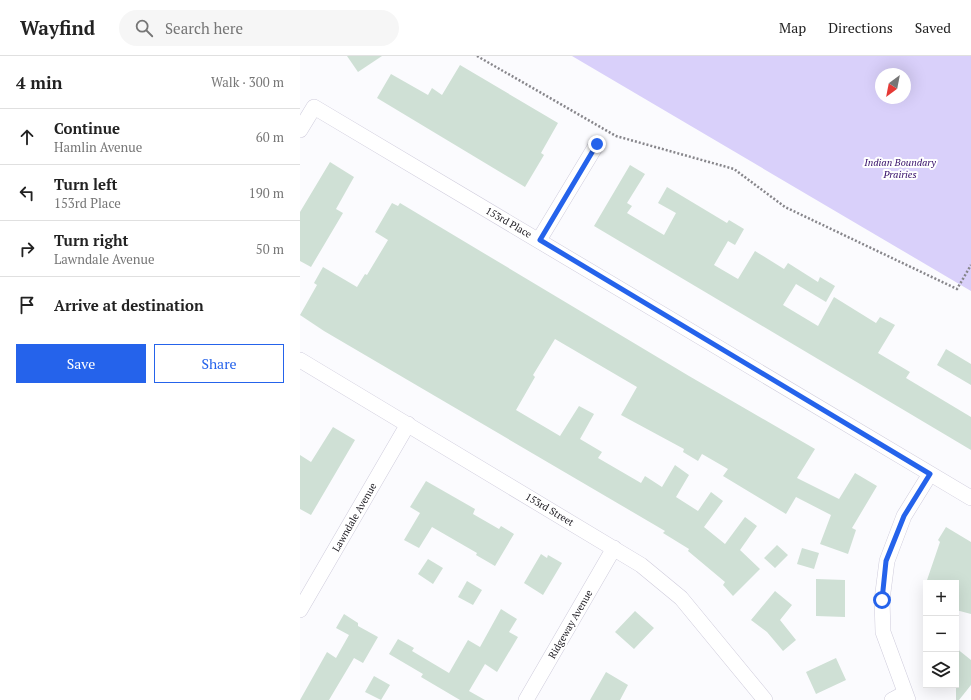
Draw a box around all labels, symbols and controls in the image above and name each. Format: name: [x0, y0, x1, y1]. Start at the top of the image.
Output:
search box: [119, 10, 399, 46]
text: Wayfind: [20, 15, 95, 40]
icon: search: [133, 17, 155, 39]
text: Search here: [165, 18, 243, 38]
text: Map: [779, 18, 806, 37]
text: Directions: [828, 18, 893, 37]
text: Saved: [915, 18, 951, 37]
north arrow: [875, 68, 911, 104]
text: 4 min: [16, 71, 63, 94]
text: Walk · 300 m: [211, 73, 284, 91]
text: Continue: [54, 118, 120, 138]
icon: ahead: [16, 126, 38, 148]
text: 60 m: [256, 128, 284, 146]
route end: [588, 135, 606, 153]
text: Hamlin Avenue: [54, 138, 142, 156]
park label: Indian Boundary Prairies: [863, 156, 936, 181]
text: Turn left: [54, 174, 118, 194]
icon: left: [16, 182, 38, 204]
text: 190 m: [249, 184, 284, 202]
text: 153rd Place: [54, 194, 121, 212]
street label: 153rd Place: [483, 204, 534, 241]
text: Turn right: [54, 230, 129, 250]
icon: right: [16, 238, 38, 260]
text: 50 m: [256, 240, 284, 258]
text: Lawndale Avenue: [54, 250, 155, 268]
icon: arrive: [16, 294, 38, 316]
text: Arrive at destination: [54, 295, 204, 315]
button: Save: [16, 344, 146, 383]
button: Share: [154, 344, 284, 383]
street label: Lawndale Avenue: [329, 480, 379, 554]
street label: 153rd Street: [523, 490, 577, 529]
map controls: [923, 580, 959, 688]
button: +: [923, 580, 959, 616]
street label: Ridgeway Avenue: [545, 587, 595, 661]
route start: [873, 591, 891, 609]
button: −: [923, 616, 959, 652]
button: layers: [923, 652, 959, 688]

